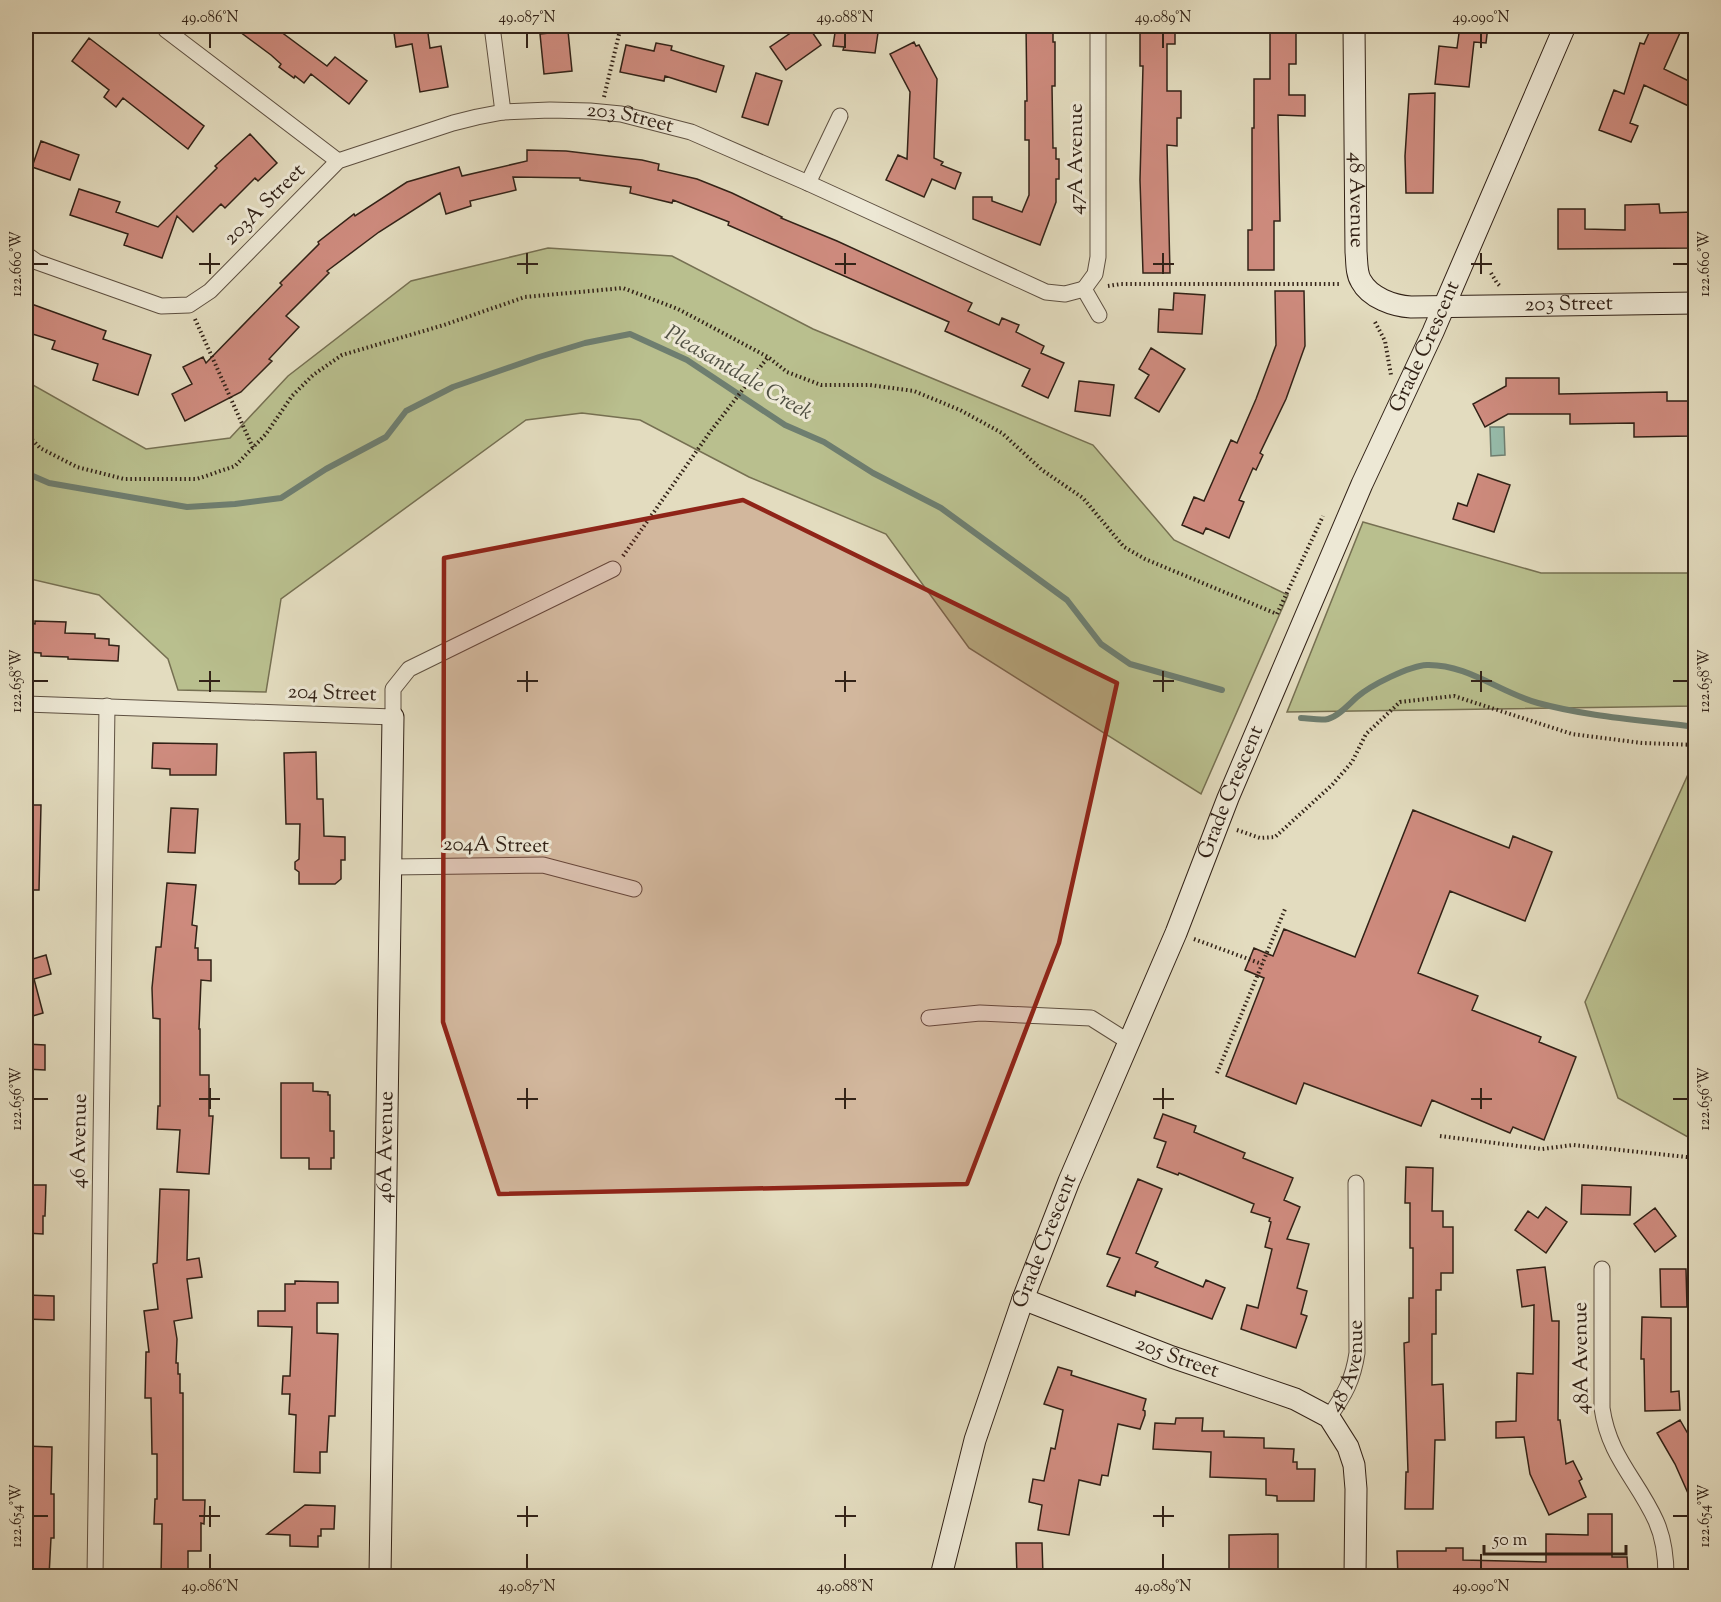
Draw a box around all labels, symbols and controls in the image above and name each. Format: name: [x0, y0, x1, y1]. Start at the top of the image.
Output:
text: 49.086°N: [182, 8, 238, 29]
text: 49.087°N: [499, 8, 555, 29]
text: 49.088°N: [817, 8, 873, 29]
text: 49.089°N: [1135, 8, 1191, 29]
text: 49.090°N: [1453, 8, 1509, 29]
street label: 203 Street: [585, 96, 677, 142]
street label: 47A Avenue: [1062, 103, 1092, 215]
street label: 48 Avenue: [1340, 152, 1371, 248]
street label: 203A Street: [217, 157, 313, 253]
text: 122.660°W: [7, 231, 28, 297]
text: 122.660°W: [1695, 231, 1716, 297]
street label: Grade Crescent: [1382, 276, 1468, 418]
street label: 203 Street: [1524, 289, 1613, 320]
water label: Pleasantdale Creek: [658, 318, 818, 430]
text: 122.658°W: [7, 649, 28, 713]
text: 122.658°W: [1695, 649, 1716, 713]
street label: 204 Street: [287, 677, 377, 711]
street label: Grade Crescent: [1191, 721, 1272, 863]
street label: 204A Street: [443, 830, 549, 862]
text: 122.656°W: [7, 1067, 28, 1131]
text: 122.656°W: [1695, 1067, 1716, 1131]
street label: 46A Avenue: [371, 1091, 402, 1203]
street label: 46 Avenue: [64, 1093, 96, 1189]
street label: Grade Crescent: [1006, 1170, 1085, 1312]
street label: 48A Avenue: [1566, 1301, 1598, 1415]
street label: 48 Avenue: [1321, 1320, 1372, 1418]
street label: 205 Street: [1131, 1329, 1223, 1387]
text: 122.654°W: [7, 1484, 28, 1548]
text: 122.654°W: [1695, 1484, 1716, 1548]
scale bar: [1484, 1518, 1626, 1556]
text: 50 m: [1492, 1528, 1528, 1554]
text: 49.086°N: [182, 1577, 238, 1598]
text: 49.087°N: [499, 1577, 555, 1598]
text: 49.088°N: [817, 1577, 873, 1598]
text: 49.089°N: [1135, 1577, 1191, 1598]
text: 49.090°N: [1453, 1577, 1509, 1598]

